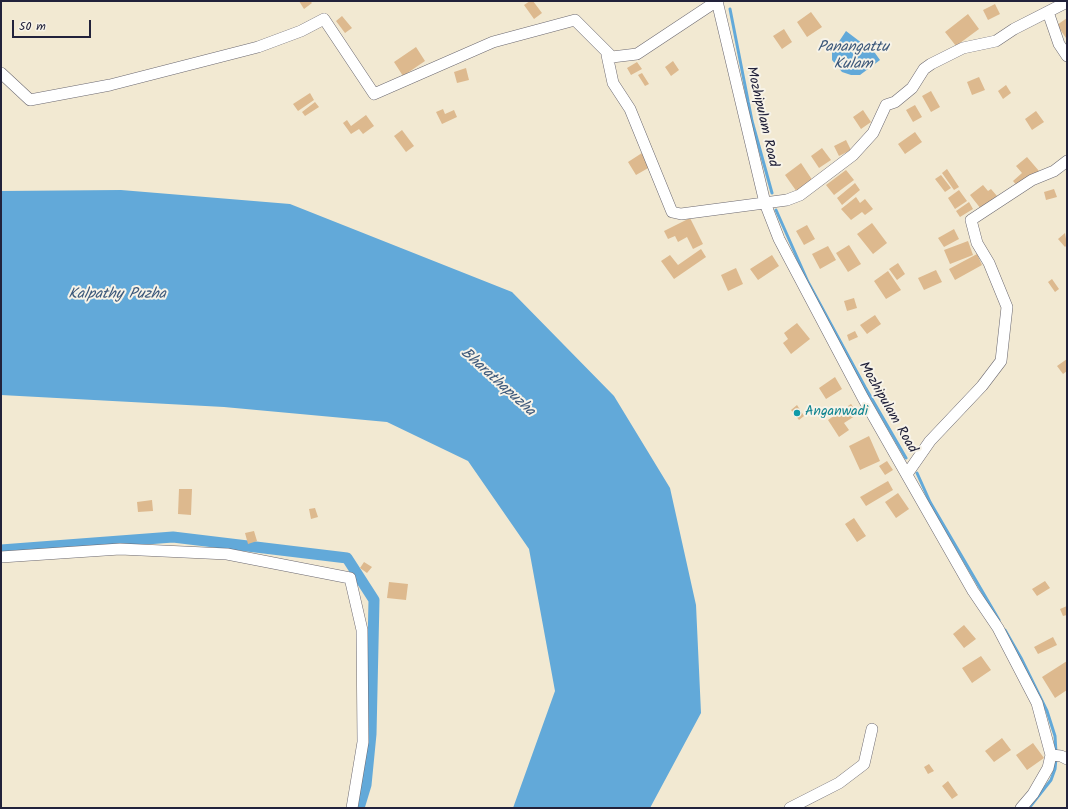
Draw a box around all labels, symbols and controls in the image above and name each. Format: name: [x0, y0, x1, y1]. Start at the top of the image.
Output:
scale bar: [14, 12, 93, 38]
text: 50 m: [19, 17, 46, 36]
water label: Panangattu Kulam: [817, 39, 889, 74]
street label: Mozhipulam Road: [741, 65, 781, 169]
water label: Kalpathy Puzha: [68, 286, 166, 304]
water label: Bharathapuzha: [456, 345, 538, 421]
street label: Mozhipulam Road: [854, 359, 920, 457]
place label: Anganwadi: [805, 405, 868, 421]
marker: Anganwadi: [792, 408, 802, 418]

